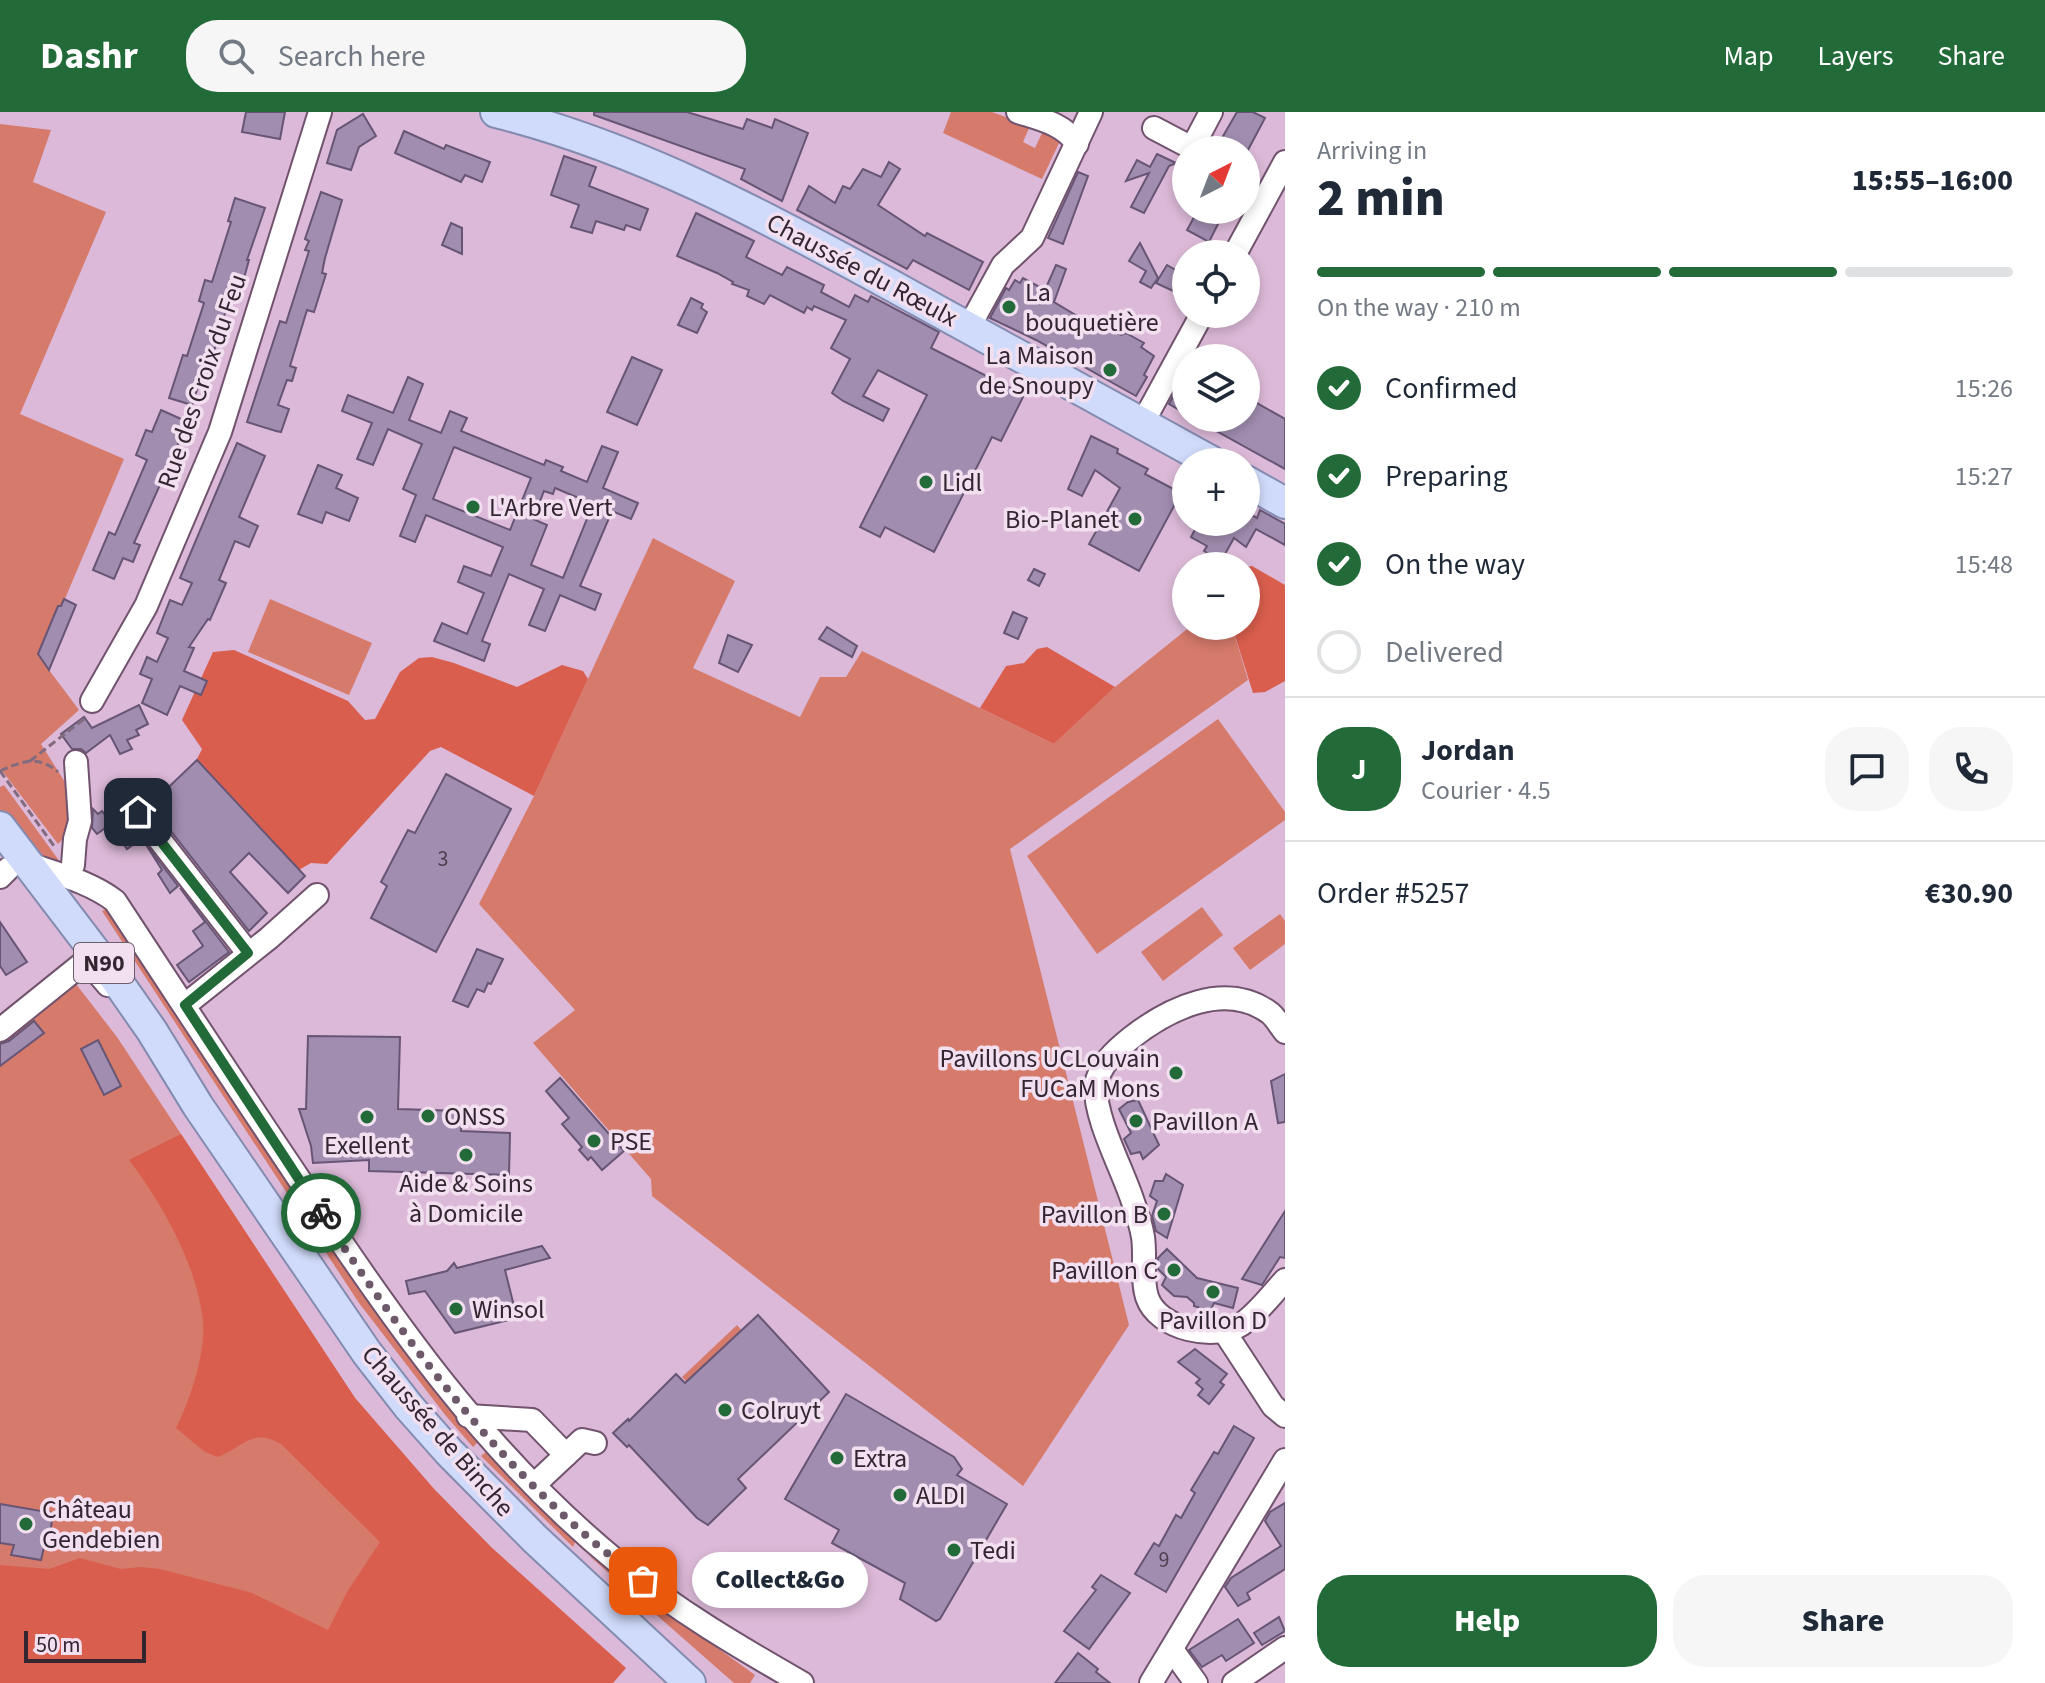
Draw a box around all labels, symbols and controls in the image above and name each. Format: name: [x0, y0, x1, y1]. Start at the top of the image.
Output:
search box: [186, 20, 746, 92]
text: Dashr: [40, 29, 138, 83]
icon: search: [214, 34, 258, 78]
text: Search here: [278, 35, 426, 78]
text: Map: [1723, 36, 1773, 76]
text: Layers: [1817, 36, 1893, 76]
text: Share: [1937, 36, 2005, 76]
text: Arriving in: [1317, 132, 1427, 169]
north arrow: [1172, 136, 1260, 224]
map controls: [1172, 136, 1260, 640]
text: 15:55–16:00: [1852, 159, 2013, 202]
text: 2 min: [1317, 162, 1445, 236]
street label: Chaussée du Rœulx: [760, 204, 964, 336]
button: locate: [1172, 240, 1260, 328]
street label: Rue des Croix du Feu: [148, 269, 256, 493]
place label: La bouquetière: [1025, 274, 1159, 341]
text: On the way · 210 m: [1317, 289, 1521, 326]
marker: La bouquetière: [1000, 298, 1018, 316]
place label: La Maison de Snoupy: [979, 337, 1094, 404]
button: layers: [1172, 344, 1260, 432]
marker: La Maison de Snoupy: [1101, 361, 1119, 379]
icon: check: [1317, 366, 1361, 410]
text: Confirmed: [1385, 367, 1518, 410]
text: 15:26: [1955, 370, 2013, 407]
button: +: [1172, 448, 1260, 536]
icon: check: [1317, 454, 1361, 498]
text: Preparing: [1385, 455, 1508, 498]
text: 15:27: [1955, 458, 2013, 495]
place label: Lidl: [942, 464, 982, 501]
marker: Lidl: [917, 473, 935, 491]
place label: L'Arbre Vert: [489, 489, 613, 526]
marker: L'Arbre Vert: [464, 498, 482, 516]
place label: Bio-Planet: [1005, 501, 1119, 538]
marker: Bio-Planet: [1126, 510, 1144, 528]
icon: check: [1317, 542, 1361, 586]
text: On the way: [1385, 543, 1525, 586]
text: 15:48: [1955, 546, 2013, 583]
button: −: [1172, 552, 1260, 640]
text: Delivered: [1385, 631, 1504, 674]
button: chat: [1825, 727, 1909, 811]
button: phone: [1929, 727, 2013, 811]
text: Jordan: [1421, 729, 1515, 772]
text: J: [1351, 748, 1367, 791]
text: Courier · 4.5: [1421, 772, 1551, 809]
pin: [104, 778, 172, 846]
icon: home: [116, 790, 160, 834]
house number: 3: [438, 843, 448, 875]
text: Order #5257: [1317, 872, 1470, 915]
text: €30.90: [1925, 872, 2013, 915]
road number: N90: [74, 943, 134, 983]
place label: Pavillons UCLouvain FUCaM Mons: [940, 1040, 1160, 1107]
marker: Pavillons UCLouvain FUCaM Mons: [1167, 1064, 1185, 1082]
place label: ONSS: [444, 1098, 506, 1135]
place label: Pavillon A: [1152, 1103, 1259, 1140]
marker: ONSS: [419, 1107, 437, 1125]
marker: Exellent: [358, 1108, 376, 1126]
marker: Pavillon A: [1127, 1112, 1145, 1130]
place label: PSE: [610, 1123, 652, 1160]
place label: Exellent: [324, 1127, 410, 1164]
marker: PSE: [585, 1132, 603, 1150]
marker: Aide & Soins à Domicile: [457, 1146, 475, 1164]
place label: Aide & Soins à Domicile: [399, 1165, 533, 1232]
courier: [281, 1173, 361, 1253]
icon: bike: [299, 1191, 343, 1235]
place label: Pavillon B: [1041, 1196, 1148, 1233]
marker: Pavillon B: [1155, 1205, 1173, 1223]
place label: Pavillon C: [1051, 1252, 1158, 1289]
marker: Pavillon C: [1165, 1261, 1183, 1279]
marker: Pavillon D: [1204, 1283, 1222, 1301]
place label: Winsol: [472, 1291, 545, 1328]
marker: Winsol: [447, 1300, 465, 1318]
place label: Pavillon D: [1159, 1302, 1267, 1339]
street label: Chaussée de Binche: [353, 1337, 523, 1525]
place label: Colruyt: [741, 1392, 821, 1429]
marker: Colruyt: [716, 1401, 734, 1419]
place label: Extra: [853, 1440, 907, 1477]
marker: Extra: [828, 1449, 846, 1467]
place label: ALDI: [916, 1477, 966, 1514]
marker: ALDI: [891, 1486, 909, 1504]
place label: Château Gendebien: [42, 1491, 160, 1558]
marker: Château Gendebien: [17, 1515, 35, 1533]
place label: Tedi: [970, 1532, 1016, 1569]
marker: Tedi: [945, 1541, 963, 1559]
house number: 9: [1159, 1544, 1169, 1576]
pin: [609, 1547, 677, 1615]
callout: Collect&Go: [691, 1553, 867, 1609]
icon: bag: [621, 1559, 665, 1603]
text: Collect&Go: [715, 1561, 845, 1598]
button: Help: [1317, 1575, 1657, 1667]
button: Share: [1673, 1575, 2013, 1667]
scale bar: [24, 1627, 146, 1663]
text: 50 m: [36, 1629, 81, 1661]

